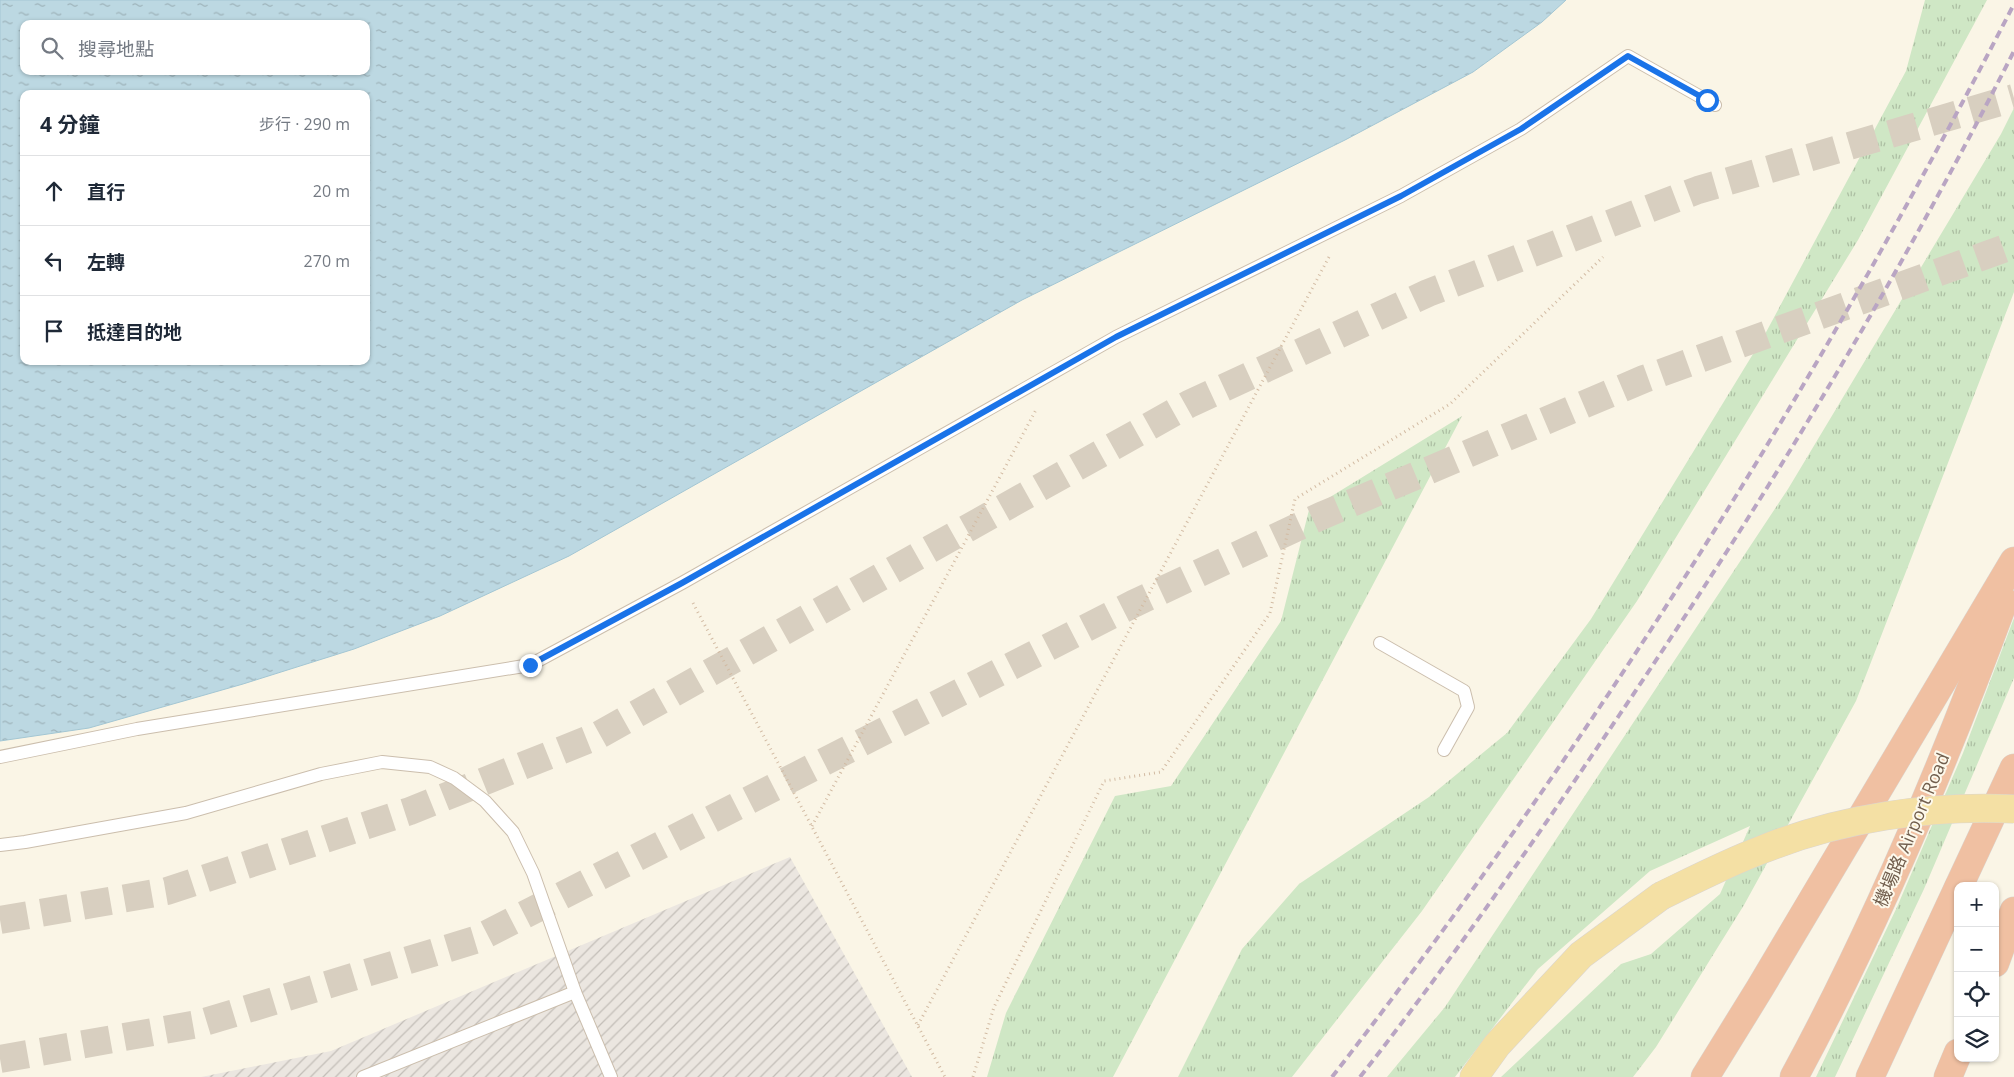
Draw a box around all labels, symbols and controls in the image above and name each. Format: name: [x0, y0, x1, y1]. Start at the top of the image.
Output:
search box: [20, 20, 370, 75]
icon: search: [38, 34, 66, 62]
text: 搜尋地點: [78, 36, 154, 62]
route start: [1696, 89, 1719, 112]
text: 4 分鐘: [40, 110, 99, 138]
text: 步行 · 290 m: [259, 113, 350, 135]
icon: ahead: [40, 177, 68, 205]
text: 直行: [87, 179, 125, 205]
text: 20 m: [313, 180, 350, 202]
icon: left: [40, 247, 68, 275]
text: 左轉: [87, 249, 125, 275]
text: 270 m: [304, 250, 350, 272]
icon: arrive: [40, 317, 68, 345]
text: 抵達目的地: [87, 319, 182, 345]
route end: [519, 654, 542, 677]
street label: 機場路 Airport Road: [1868, 749, 1954, 910]
map controls: [1954, 882, 1999, 1062]
button: +: [1954, 882, 1999, 927]
button: −: [1954, 927, 1999, 972]
button: locate: [1954, 972, 1999, 1017]
button: layers: [1954, 1017, 1999, 1062]

